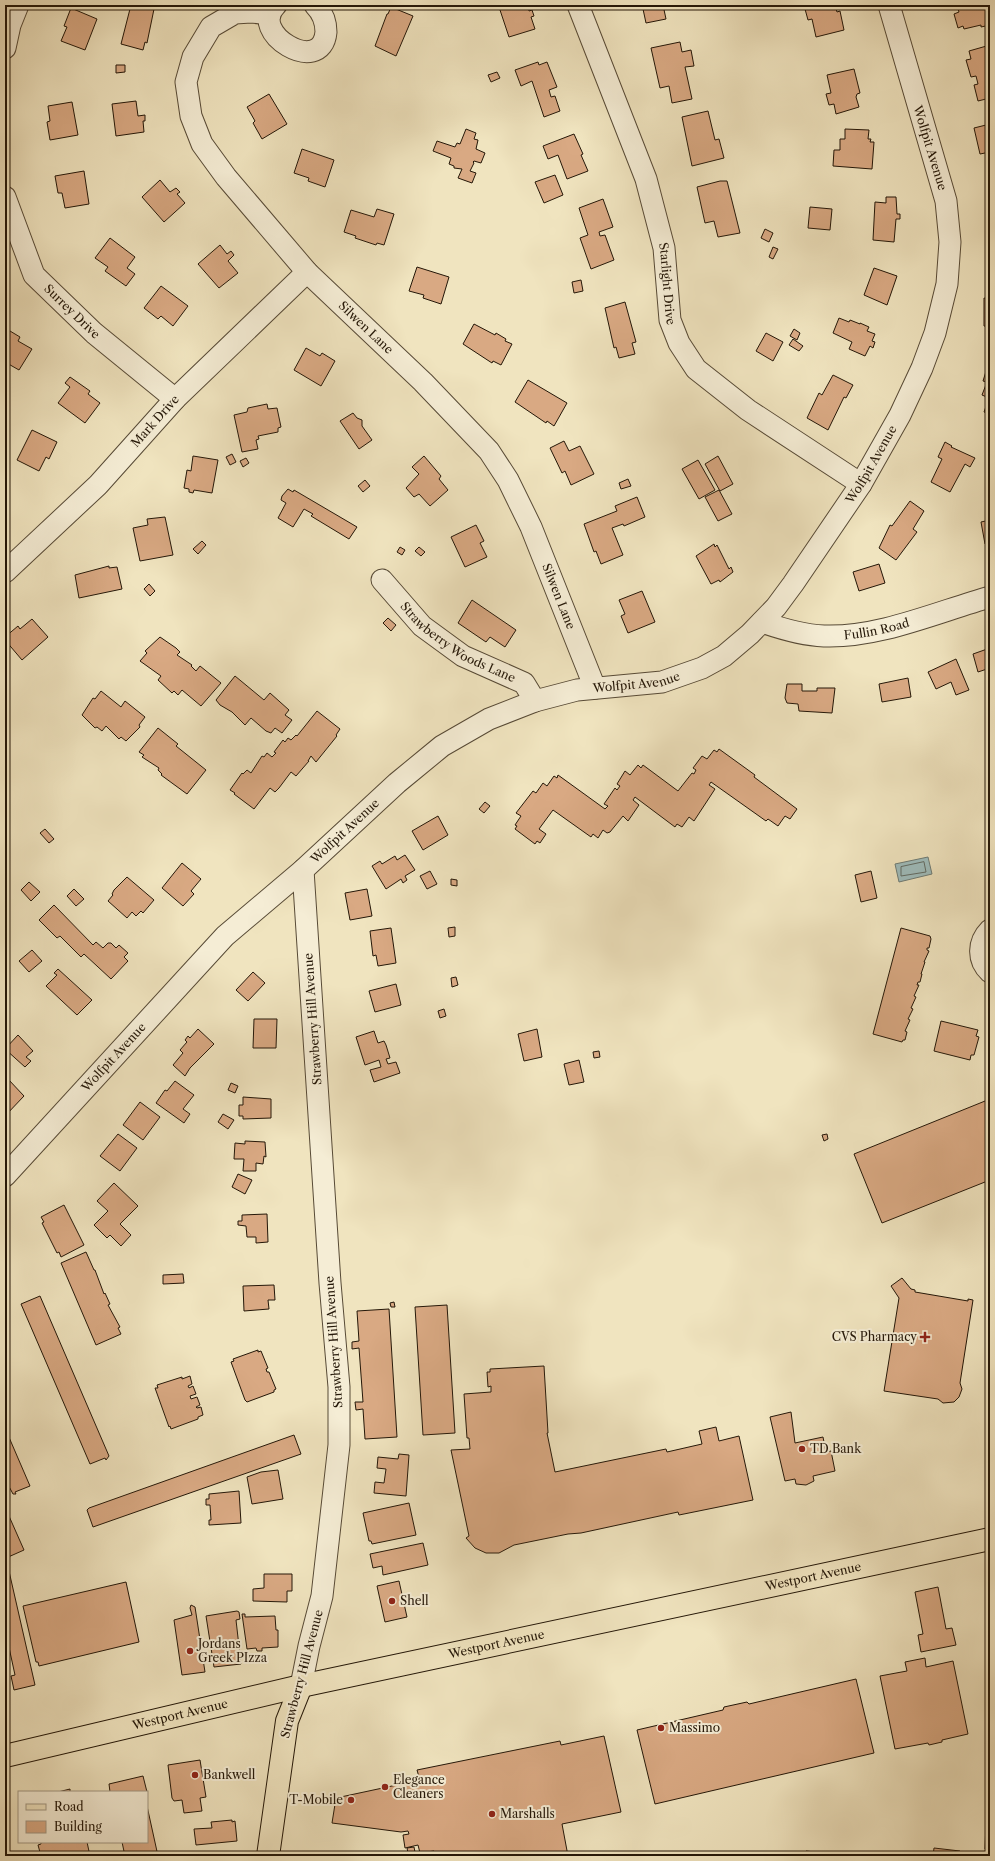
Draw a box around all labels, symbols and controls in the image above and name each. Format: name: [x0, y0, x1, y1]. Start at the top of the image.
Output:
street label: Wolfpit Avenue: [910, 103, 951, 192]
street label: Starlight Drive: [656, 241, 679, 327]
street label: Surrey Drive: [41, 281, 103, 342]
street label: Silwen Lane: [336, 298, 397, 357]
street label: Mark Drive: [128, 392, 182, 450]
street label: Wolfpit Avenue: [841, 422, 900, 507]
street label: Silwen Lane: [539, 561, 579, 632]
street label: Strawberry Woods Lane: [398, 599, 518, 685]
street label: Fullin Road: [843, 615, 912, 643]
street label: Wolfpit Avenue: [591, 668, 682, 696]
street label: Wolfpit Avenue: [307, 795, 382, 867]
street label: Strawberry Hill Avenue: [300, 952, 325, 1086]
street label: Wolfpit Avenue: [77, 1019, 149, 1095]
street label: Strawberry Hill Avenue: [321, 1275, 346, 1409]
place label: CVS Pharmacy: [832, 1329, 917, 1344]
marker: CVS Pharmacy: [920, 1332, 930, 1342]
place label: TD Bank: [810, 1441, 862, 1456]
marker: TD Bank: [797, 1444, 807, 1454]
street label: Westport Avenue: [763, 1559, 863, 1594]
place label: Shell: [400, 1593, 429, 1608]
marker: Shell: [387, 1596, 397, 1606]
street label: Strawberry Hill Avenue: [277, 1608, 326, 1740]
street label: Westport Avenue: [446, 1626, 546, 1662]
place label: Jordans Greek PIzza: [196, 1636, 268, 1665]
marker: Jordans Greek PIzza: [185, 1646, 195, 1656]
street label: Westport Avenue: [130, 1695, 230, 1733]
place label: Massimo: [669, 1720, 720, 1735]
marker: Massimo: [656, 1723, 666, 1733]
place label: Bankwell: [203, 1767, 256, 1782]
marker: Bankwell: [190, 1770, 200, 1780]
place label: Elegance Cleaners: [393, 1772, 445, 1801]
marker: Elegance Cleaners: [380, 1782, 390, 1792]
legend: [18, 1791, 148, 1843]
place label: T-Mobile: [289, 1792, 343, 1807]
marker: T-Mobile: [346, 1795, 356, 1805]
text: Road: [54, 1799, 84, 1814]
place label: Marshalls: [500, 1806, 555, 1821]
marker: Marshalls: [487, 1809, 497, 1819]
text: Building: [54, 1819, 102, 1834]

